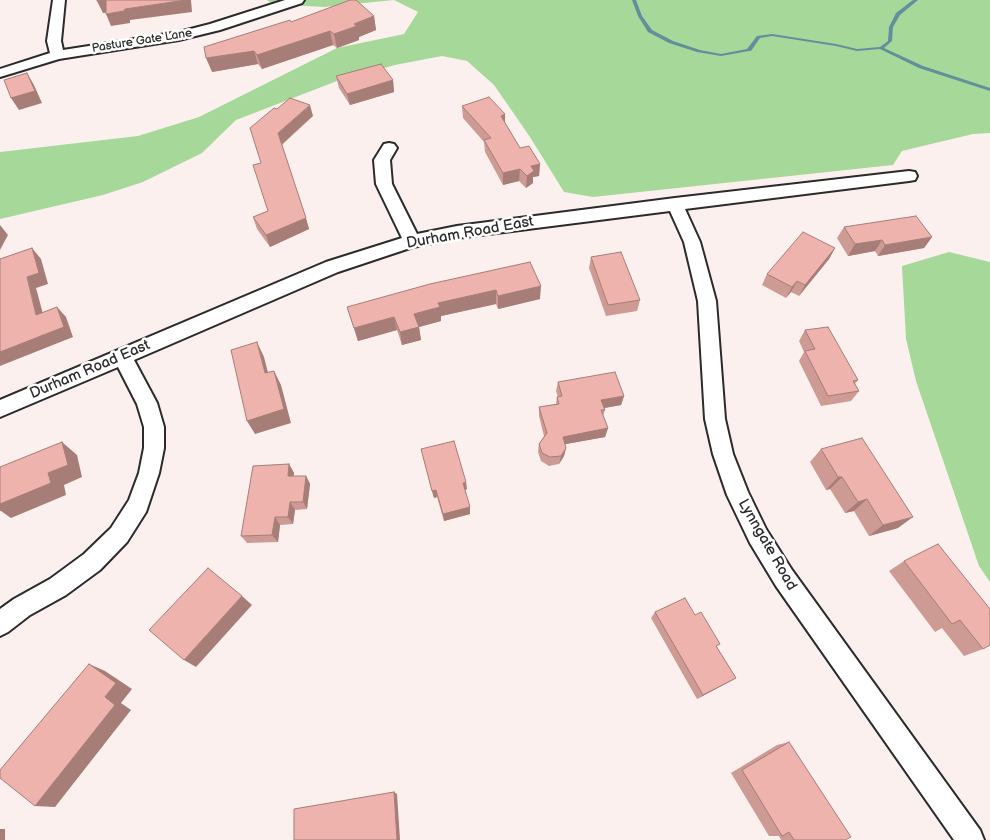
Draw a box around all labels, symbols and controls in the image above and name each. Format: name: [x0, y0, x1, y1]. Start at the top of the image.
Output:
street label: Pasture Gate Lane: [91, 26, 193, 56]
street label: Durham Road East: [405, 213, 535, 253]
street label: Durham Road East: [27, 337, 153, 403]
street label: Lynngate Road: [734, 496, 800, 594]

